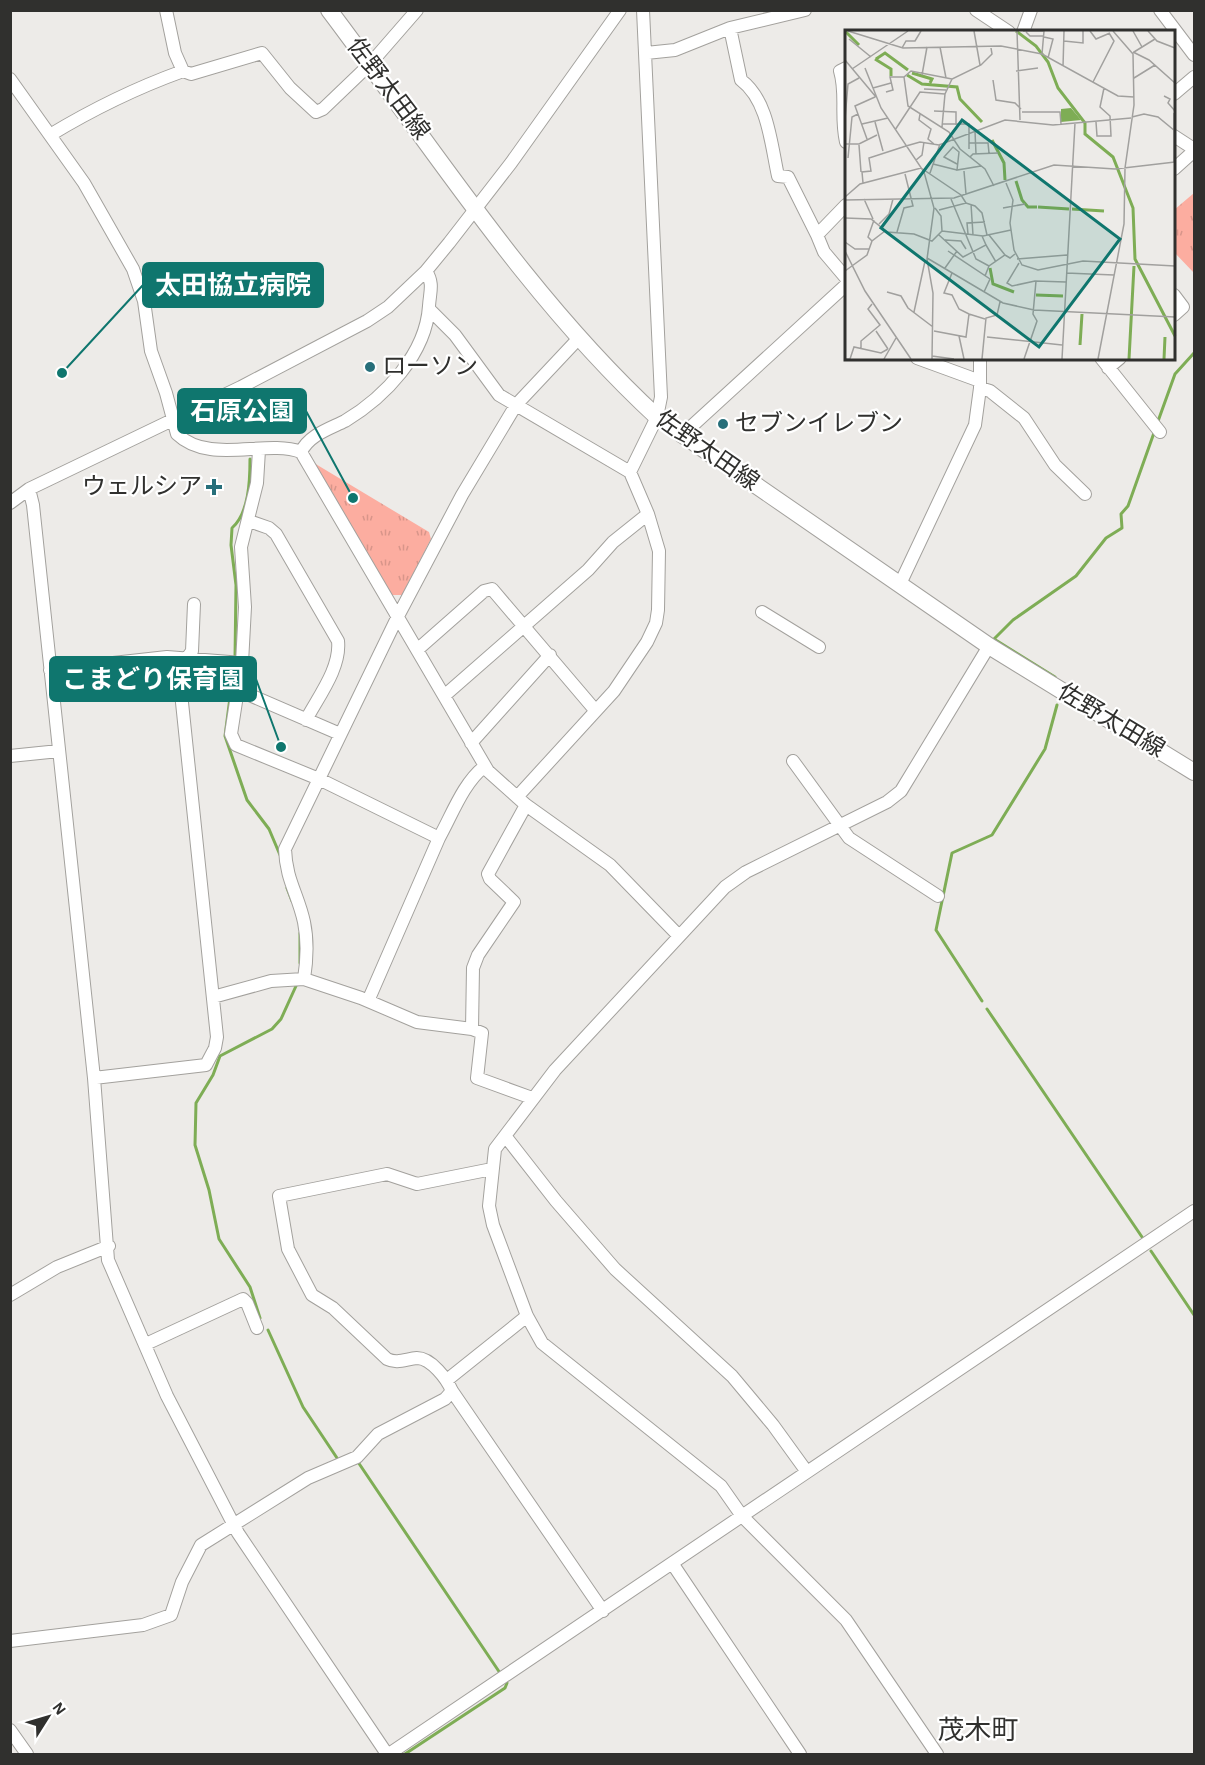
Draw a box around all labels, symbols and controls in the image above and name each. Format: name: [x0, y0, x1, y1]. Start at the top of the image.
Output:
inset map: [845, 30, 1175, 360]
street label: 佐野太田線: [342, 33, 435, 144]
callout: 太田協立病院: [143, 263, 323, 307]
text: 太田協立病院: [155, 271, 311, 299]
place label: ローソン: [382, 355, 478, 379]
marker: ローソン: [363, 360, 377, 374]
callout: 石原公園: [178, 389, 306, 433]
text: 石原公園: [190, 398, 294, 425]
street label: 佐野太田線: [651, 405, 764, 495]
place label: セブンイレブン: [735, 410, 903, 436]
marker: セブンイレブン: [716, 417, 730, 431]
place label: ウェルシア: [82, 474, 202, 499]
marker: ウェルシア: [207, 480, 221, 494]
callout: こまどり保育園: [50, 657, 256, 701]
text: こまどり保育園: [62, 665, 244, 693]
street label: 佐野太田線: [1053, 678, 1170, 762]
north arrow: [18, 1687, 78, 1747]
text: N: [49, 1699, 69, 1718]
district label: 茂木町: [938, 1716, 1019, 1744]

